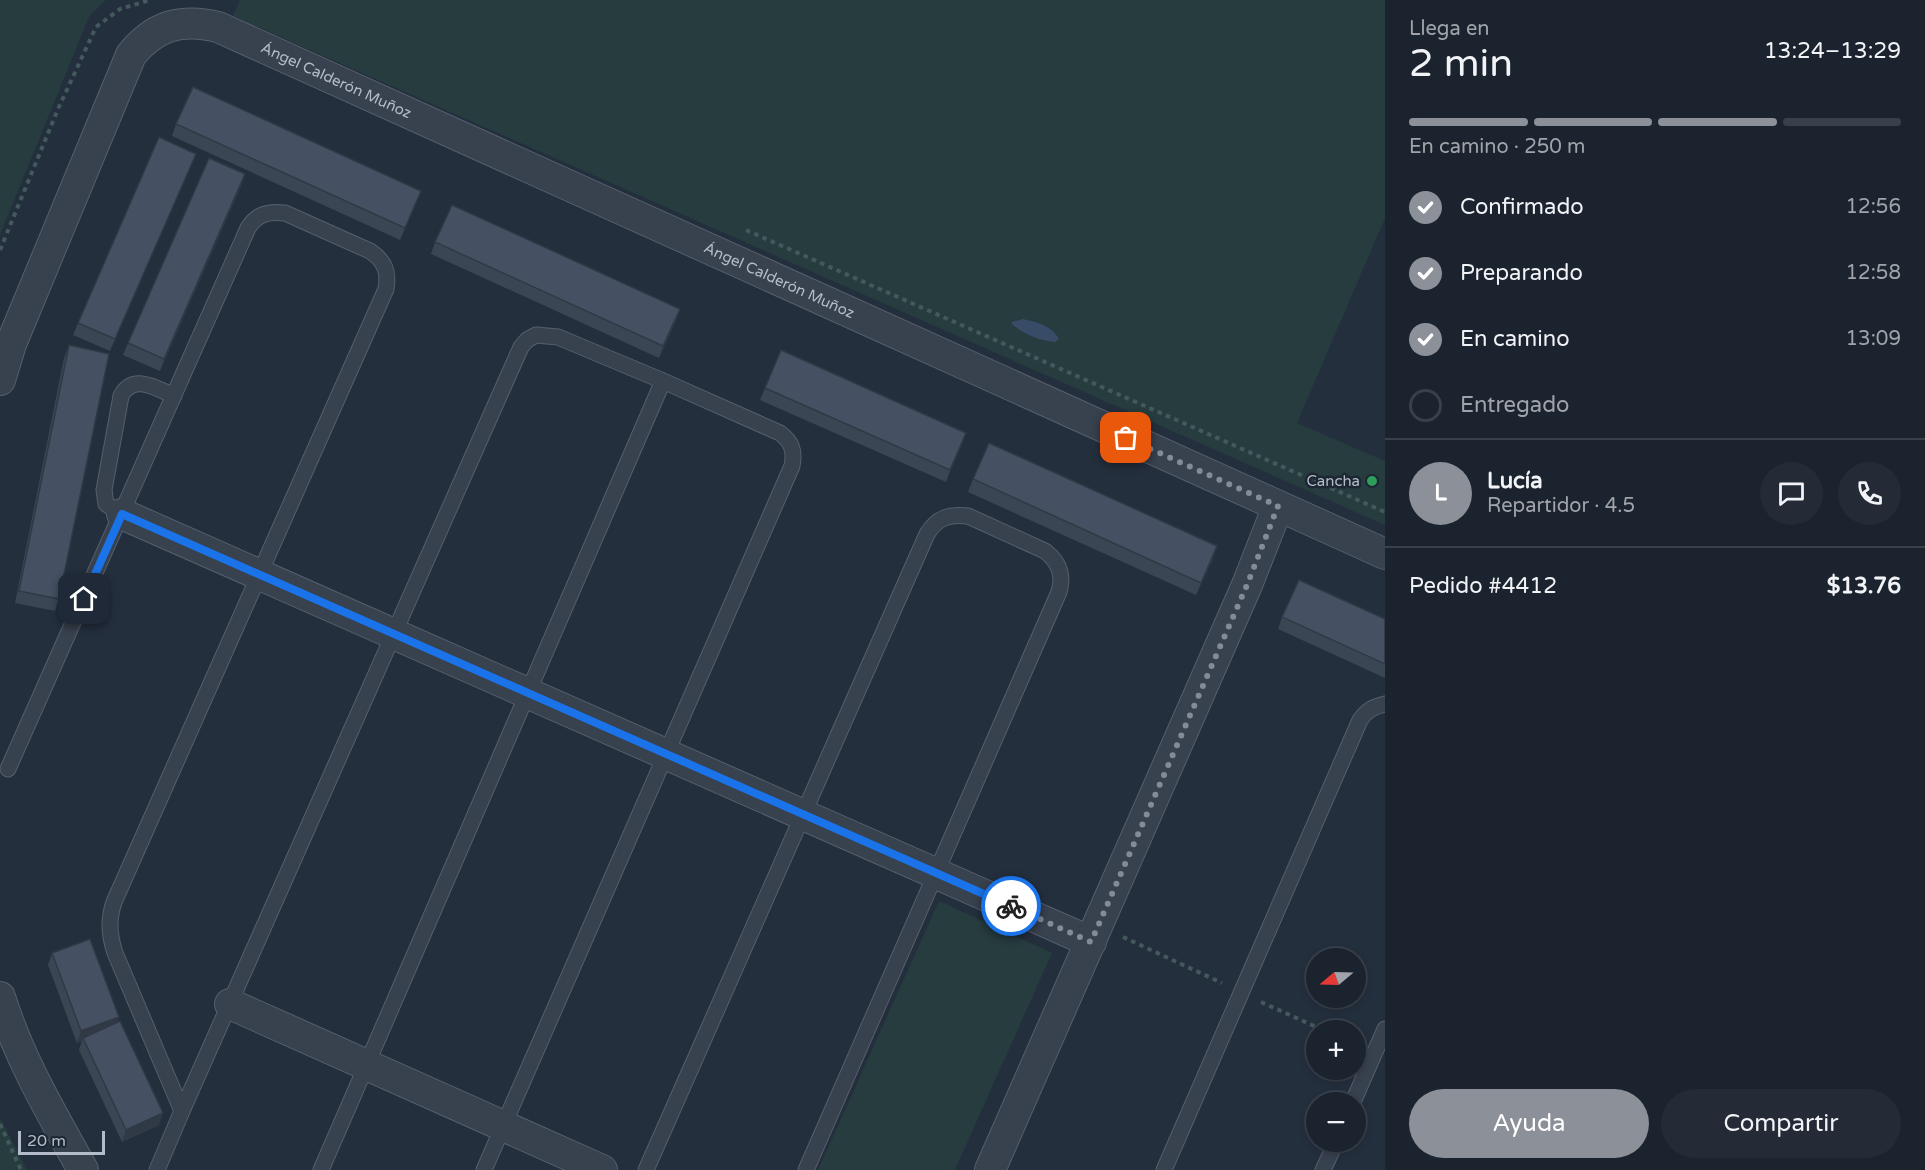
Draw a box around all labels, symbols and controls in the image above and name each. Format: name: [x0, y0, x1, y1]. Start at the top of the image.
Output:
text: Llega en: [1409, 17, 1489, 41]
text: 13:24–13:29: [1764, 38, 1901, 64]
street label: Ángel Calderón Muñoz: [258, 39, 414, 122]
text: 2 min: [1409, 40, 1513, 87]
text: En camino · 250 m: [1409, 135, 1585, 159]
icon: check: [1409, 191, 1442, 224]
text: Confirmado: [1460, 194, 1584, 220]
text: 12:56: [1846, 195, 1901, 219]
street label: Ángel Calderón Muñoz: [701, 239, 857, 322]
icon: check: [1409, 257, 1442, 290]
text: Preparando: [1460, 260, 1583, 286]
text: 12:58: [1846, 261, 1901, 285]
icon: check: [1409, 323, 1442, 356]
text: En camino: [1460, 326, 1570, 352]
text: 13:09: [1846, 327, 1901, 351]
text: Entregado: [1460, 392, 1569, 418]
pin: [1100, 412, 1151, 463]
icon: bag: [1109, 421, 1142, 454]
button: chat: [1760, 462, 1823, 525]
button: phone: [1838, 462, 1901, 525]
text: Lucía: [1487, 468, 1543, 494]
place label: Cancha: [1306, 472, 1360, 490]
marker: Cancha: [1365, 474, 1379, 488]
text: L: [1434, 480, 1447, 506]
text: Repartidor · 4.5: [1487, 494, 1635, 518]
pin: [58, 573, 109, 624]
text: Pedido #4412: [1409, 573, 1557, 599]
text: $13.76: [1827, 573, 1901, 599]
icon: home: [67, 582, 100, 615]
courier: [981, 876, 1041, 936]
icon: bike: [995, 890, 1028, 923]
north arrow: [1306, 948, 1366, 1008]
map controls: [1306, 948, 1366, 1152]
button: +: [1306, 1020, 1366, 1080]
button: Ayuda: [1409, 1089, 1649, 1158]
button: Compartir: [1661, 1089, 1901, 1158]
button: −: [1306, 1092, 1366, 1152]
scale bar: [18, 1128, 105, 1156]
text: 20 m: [27, 1131, 66, 1151]

